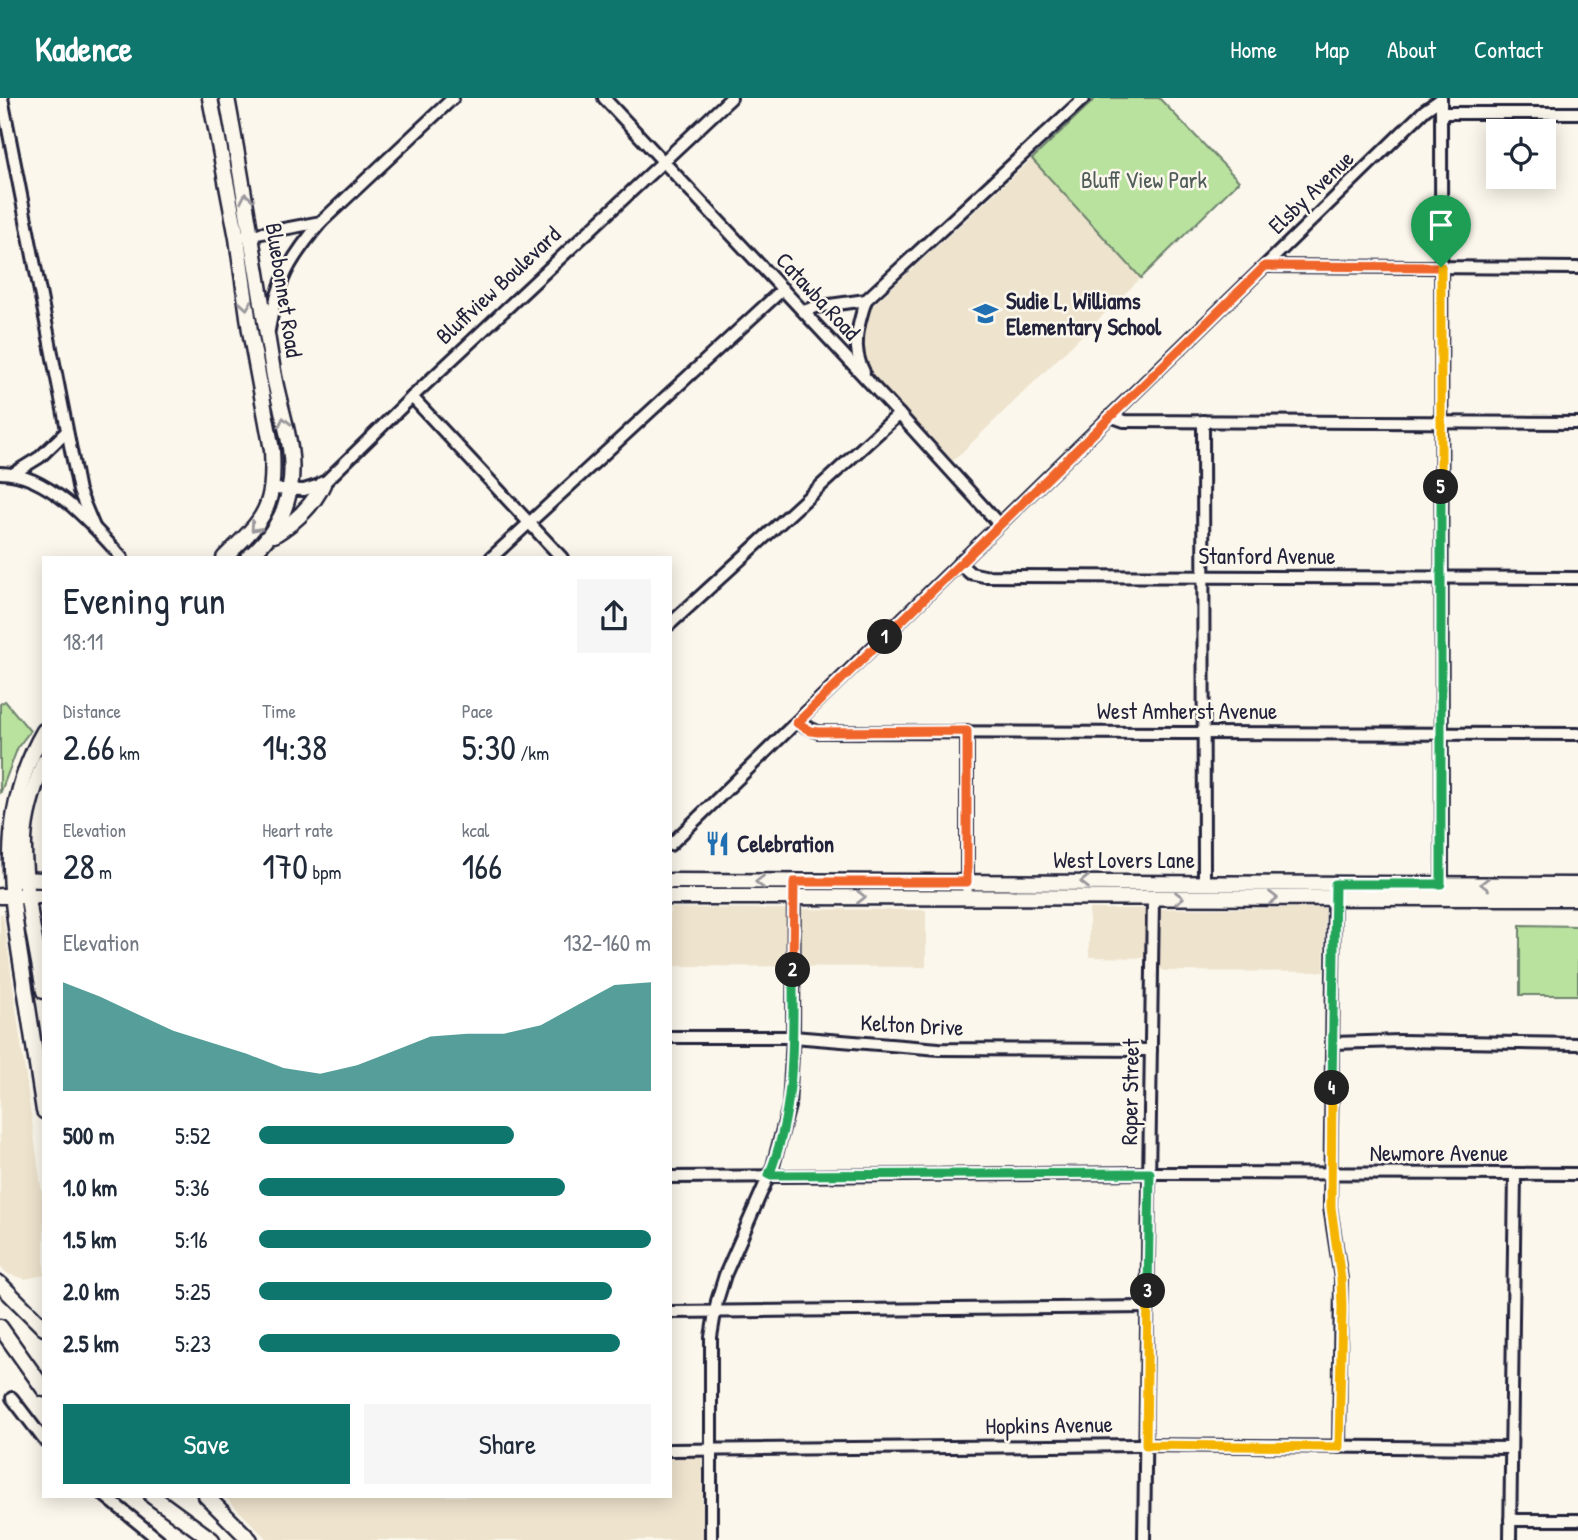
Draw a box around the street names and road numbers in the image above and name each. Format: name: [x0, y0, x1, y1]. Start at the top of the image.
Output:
street label: Elsby Avenue: [1261, 143, 1360, 240]
street label: Bluffview Boulevard: [429, 219, 567, 351]
street label: Bluebonnet Road: [259, 220, 310, 359]
street label: Catawba Road: [769, 245, 867, 347]
street label: Stanford Avenue: [1199, 540, 1335, 571]
street label: West Amherst Avenue: [1097, 695, 1277, 726]
street label: West Lovers Lane: [1053, 844, 1195, 875]
street label: Kelton Drive: [860, 1006, 965, 1043]
street label: Roper Street: [1113, 1037, 1146, 1145]
street label: Newmore Avenue: [1370, 1137, 1508, 1168]
street label: Hopkins Avenue: [985, 1408, 1113, 1441]

